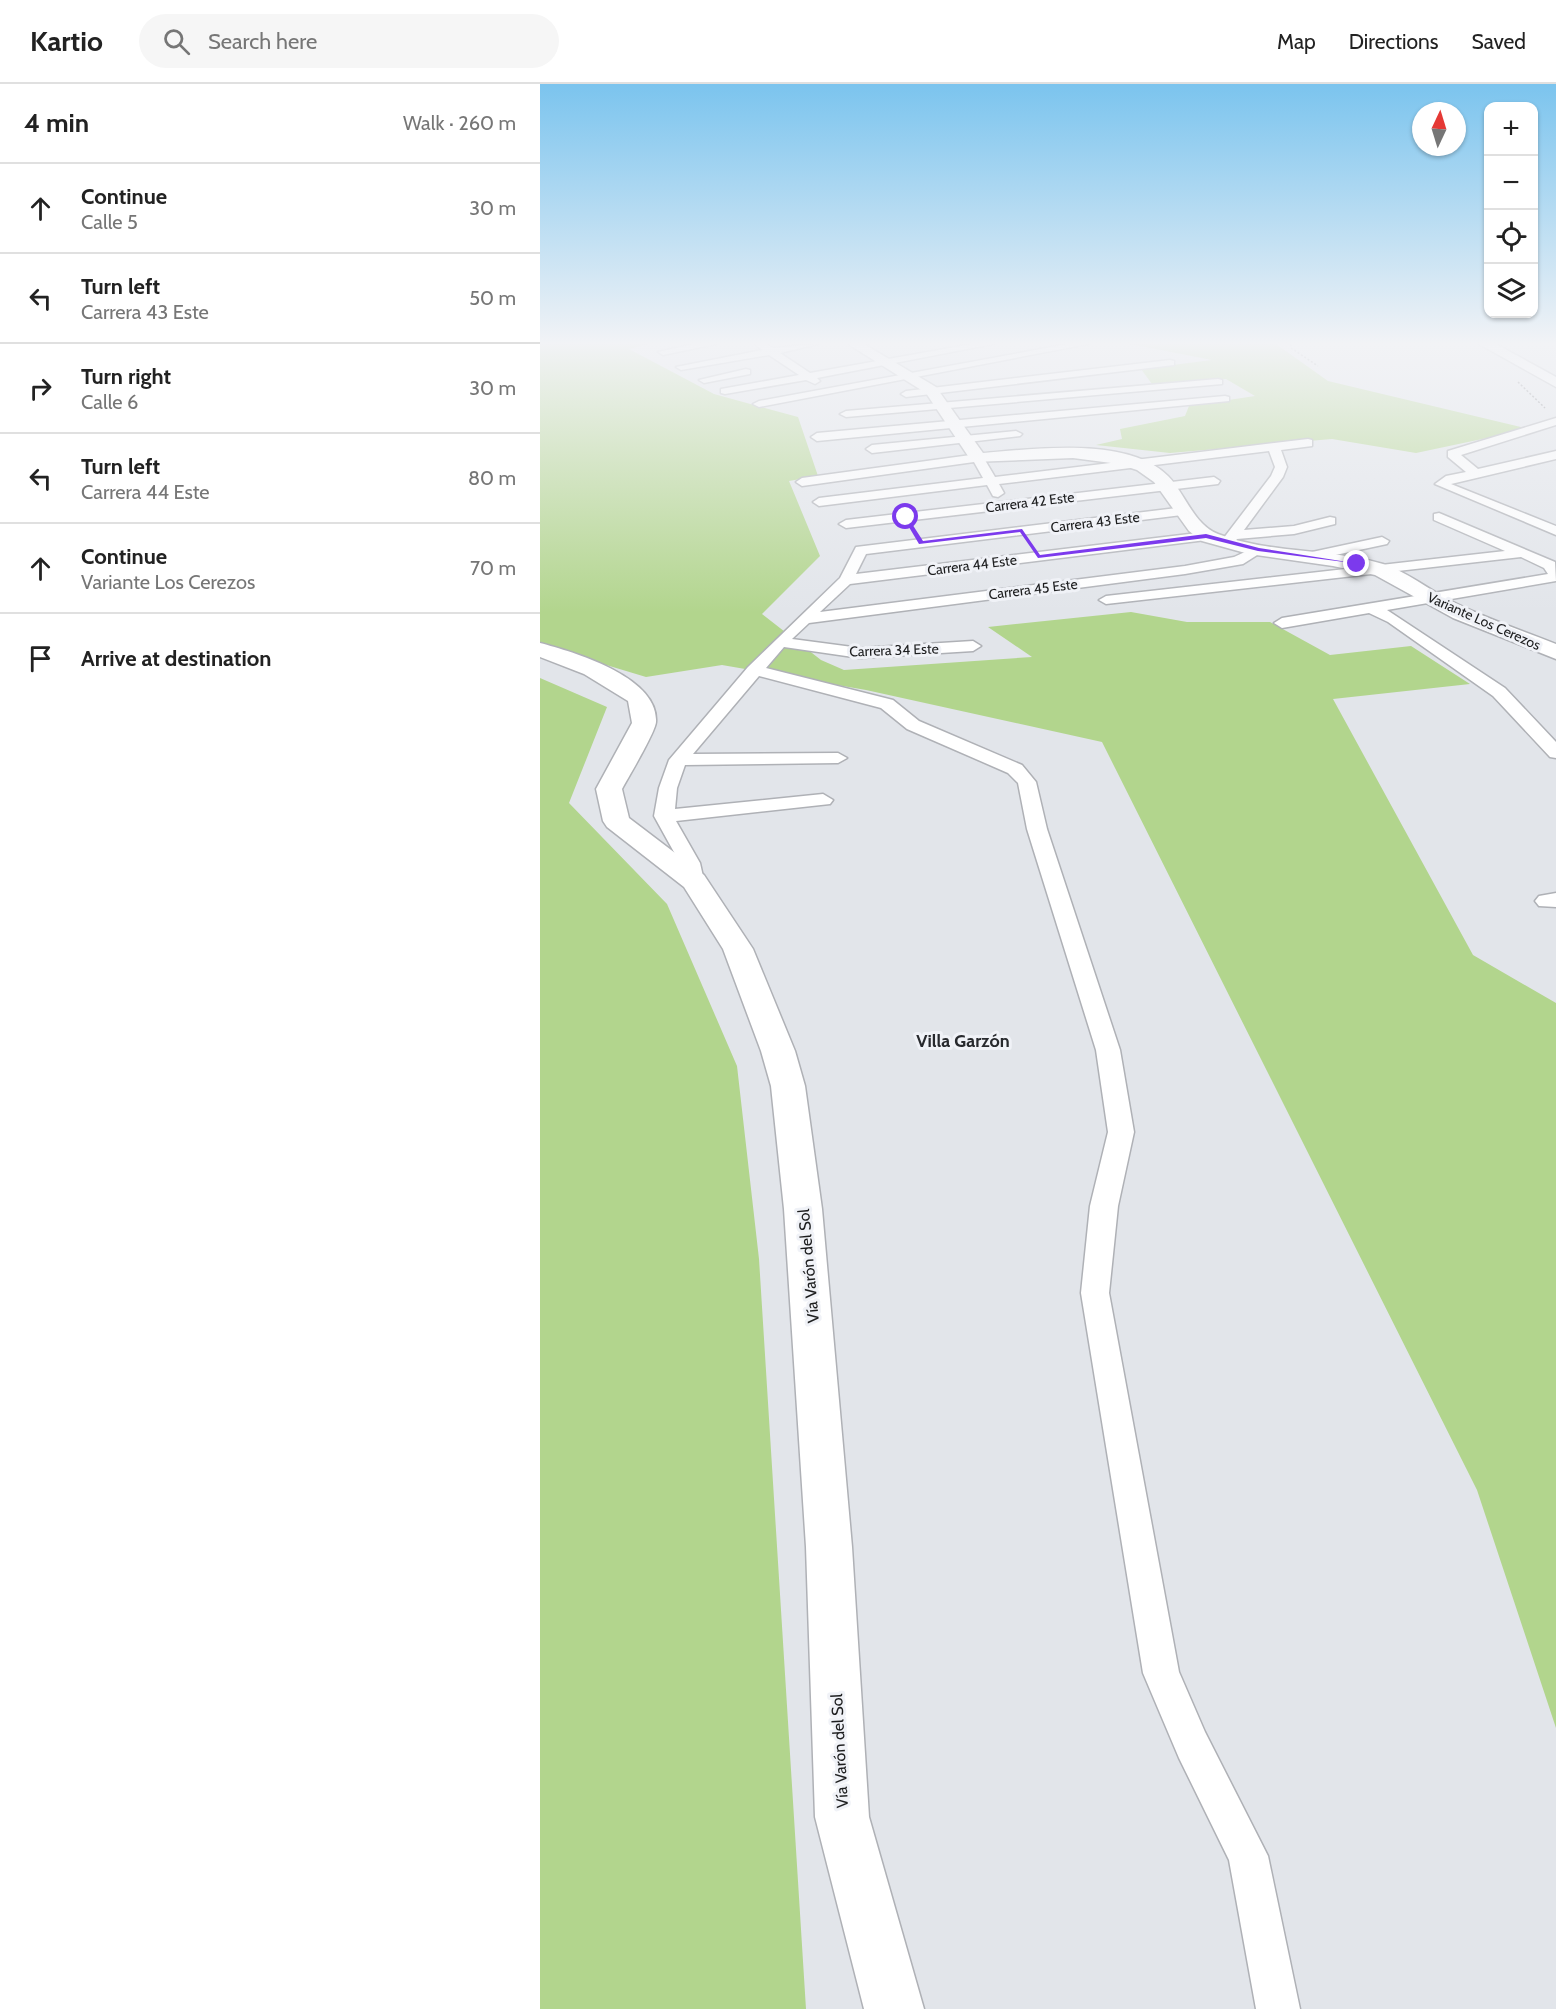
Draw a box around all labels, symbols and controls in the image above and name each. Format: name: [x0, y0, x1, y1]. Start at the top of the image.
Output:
search box: [139, 14, 559, 68]
text: Kartio: [30, 24, 103, 58]
icon: search: [160, 25, 193, 58]
text: Search here: [208, 28, 317, 55]
text: Map: [1277, 29, 1316, 54]
text: Directions: [1349, 29, 1438, 54]
text: Saved: [1471, 29, 1526, 54]
north arrow: [1412, 102, 1466, 156]
map controls: [1484, 102, 1538, 318]
button: +: [1484, 102, 1538, 156]
text: 4 min: [24, 107, 89, 139]
text: Walk · 260 m: [403, 111, 516, 135]
button: −: [1484, 156, 1538, 210]
text: Continue: [81, 183, 167, 210]
icon: ahead: [24, 192, 57, 225]
text: 30 m: [469, 196, 516, 220]
text: Calle 5: [81, 210, 138, 234]
button: locate: [1484, 210, 1538, 264]
button: layers: [1484, 264, 1538, 318]
text: Turn left: [81, 273, 160, 300]
icon: left: [24, 282, 57, 315]
text: 50 m: [469, 286, 516, 310]
text: Carrera 43 Este: [81, 300, 209, 324]
text: Turn right: [81, 363, 171, 390]
icon: right: [24, 372, 57, 405]
text: 30 m: [469, 376, 516, 400]
text: Calle 6: [81, 390, 138, 414]
text: Turn left: [81, 453, 160, 480]
icon: left: [24, 462, 57, 495]
text: 80 m: [468, 466, 516, 490]
text: Carrera 44 Este: [81, 480, 210, 504]
street label: Carrera 42 Este: [985, 488, 1075, 516]
route start: [892, 503, 918, 529]
street label: Carrera 43 Este: [1049, 508, 1141, 536]
text: Continue: [81, 543, 167, 570]
route end: [1343, 550, 1369, 576]
street label: Carrera 44 Este: [926, 551, 1018, 579]
icon: ahead: [24, 552, 57, 585]
text: 70 m: [470, 556, 516, 580]
text: Variante Los Cerezos: [81, 570, 255, 594]
street label: Carrera 45 Este: [987, 575, 1079, 603]
street label: Variante Los Cerezos: [1425, 588, 1544, 654]
street label: Carrera 34 Este: [849, 639, 939, 661]
icon: arrive: [24, 642, 57, 675]
text: Arrive at destination: [81, 645, 271, 672]
district label: Villa Garzón: [916, 1030, 1010, 1052]
street label: Vía Varón del Sol: [794, 1208, 823, 1324]
street label: Vía Varón del Sol: [827, 1693, 852, 1809]

